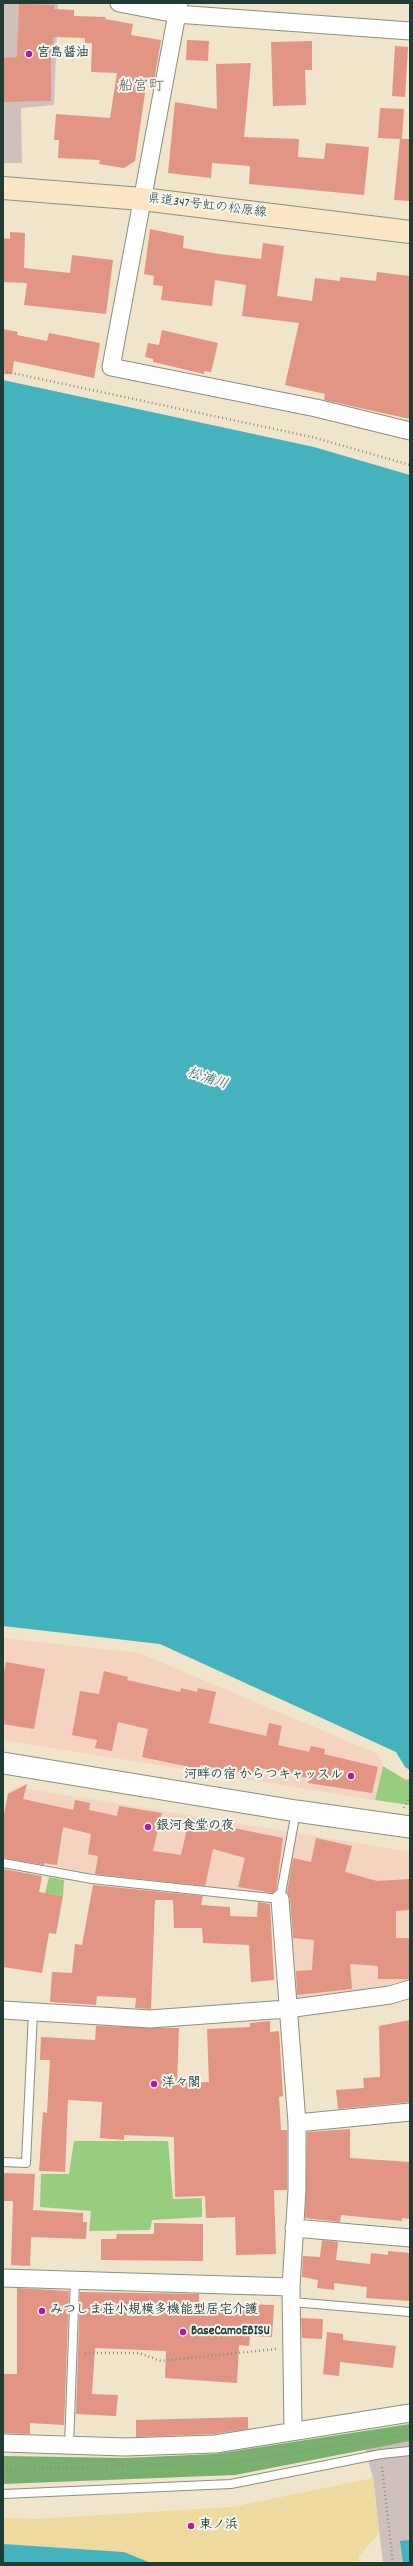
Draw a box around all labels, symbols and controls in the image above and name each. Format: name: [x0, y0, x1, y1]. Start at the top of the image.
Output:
place label: 宮島醤油: [37, 46, 89, 62]
marker: 宮島醤油: [24, 49, 34, 59]
district label: 船宮町: [119, 79, 163, 97]
street label: 県道347号虹の松原線: [146, 192, 268, 222]
water label: 松浦川: [184, 1066, 230, 1094]
place label: 河畔の宿 からつキャッスル: [184, 1768, 343, 1784]
marker: 河畔の宿 からつキャッスル: [346, 1771, 356, 1781]
place label: 銀河食堂の夜: [156, 1819, 234, 1835]
marker: 銀河食堂の夜: [143, 1822, 153, 1832]
place label: 洋々閣: [162, 2076, 201, 2092]
marker: 洋々閣: [149, 2079, 159, 2089]
place label: みつしま荘小規模多機能型居宅介護: [50, 2303, 258, 2319]
marker: みつしま荘小規模多機能型居宅介護: [37, 2306, 47, 2316]
place label: BaseCamoEBISU: [191, 2324, 270, 2340]
marker: BaseCamoEBISU: [178, 2327, 188, 2337]
place label: 東ノ浜: [199, 2518, 238, 2534]
marker: 東ノ浜: [186, 2521, 196, 2531]

